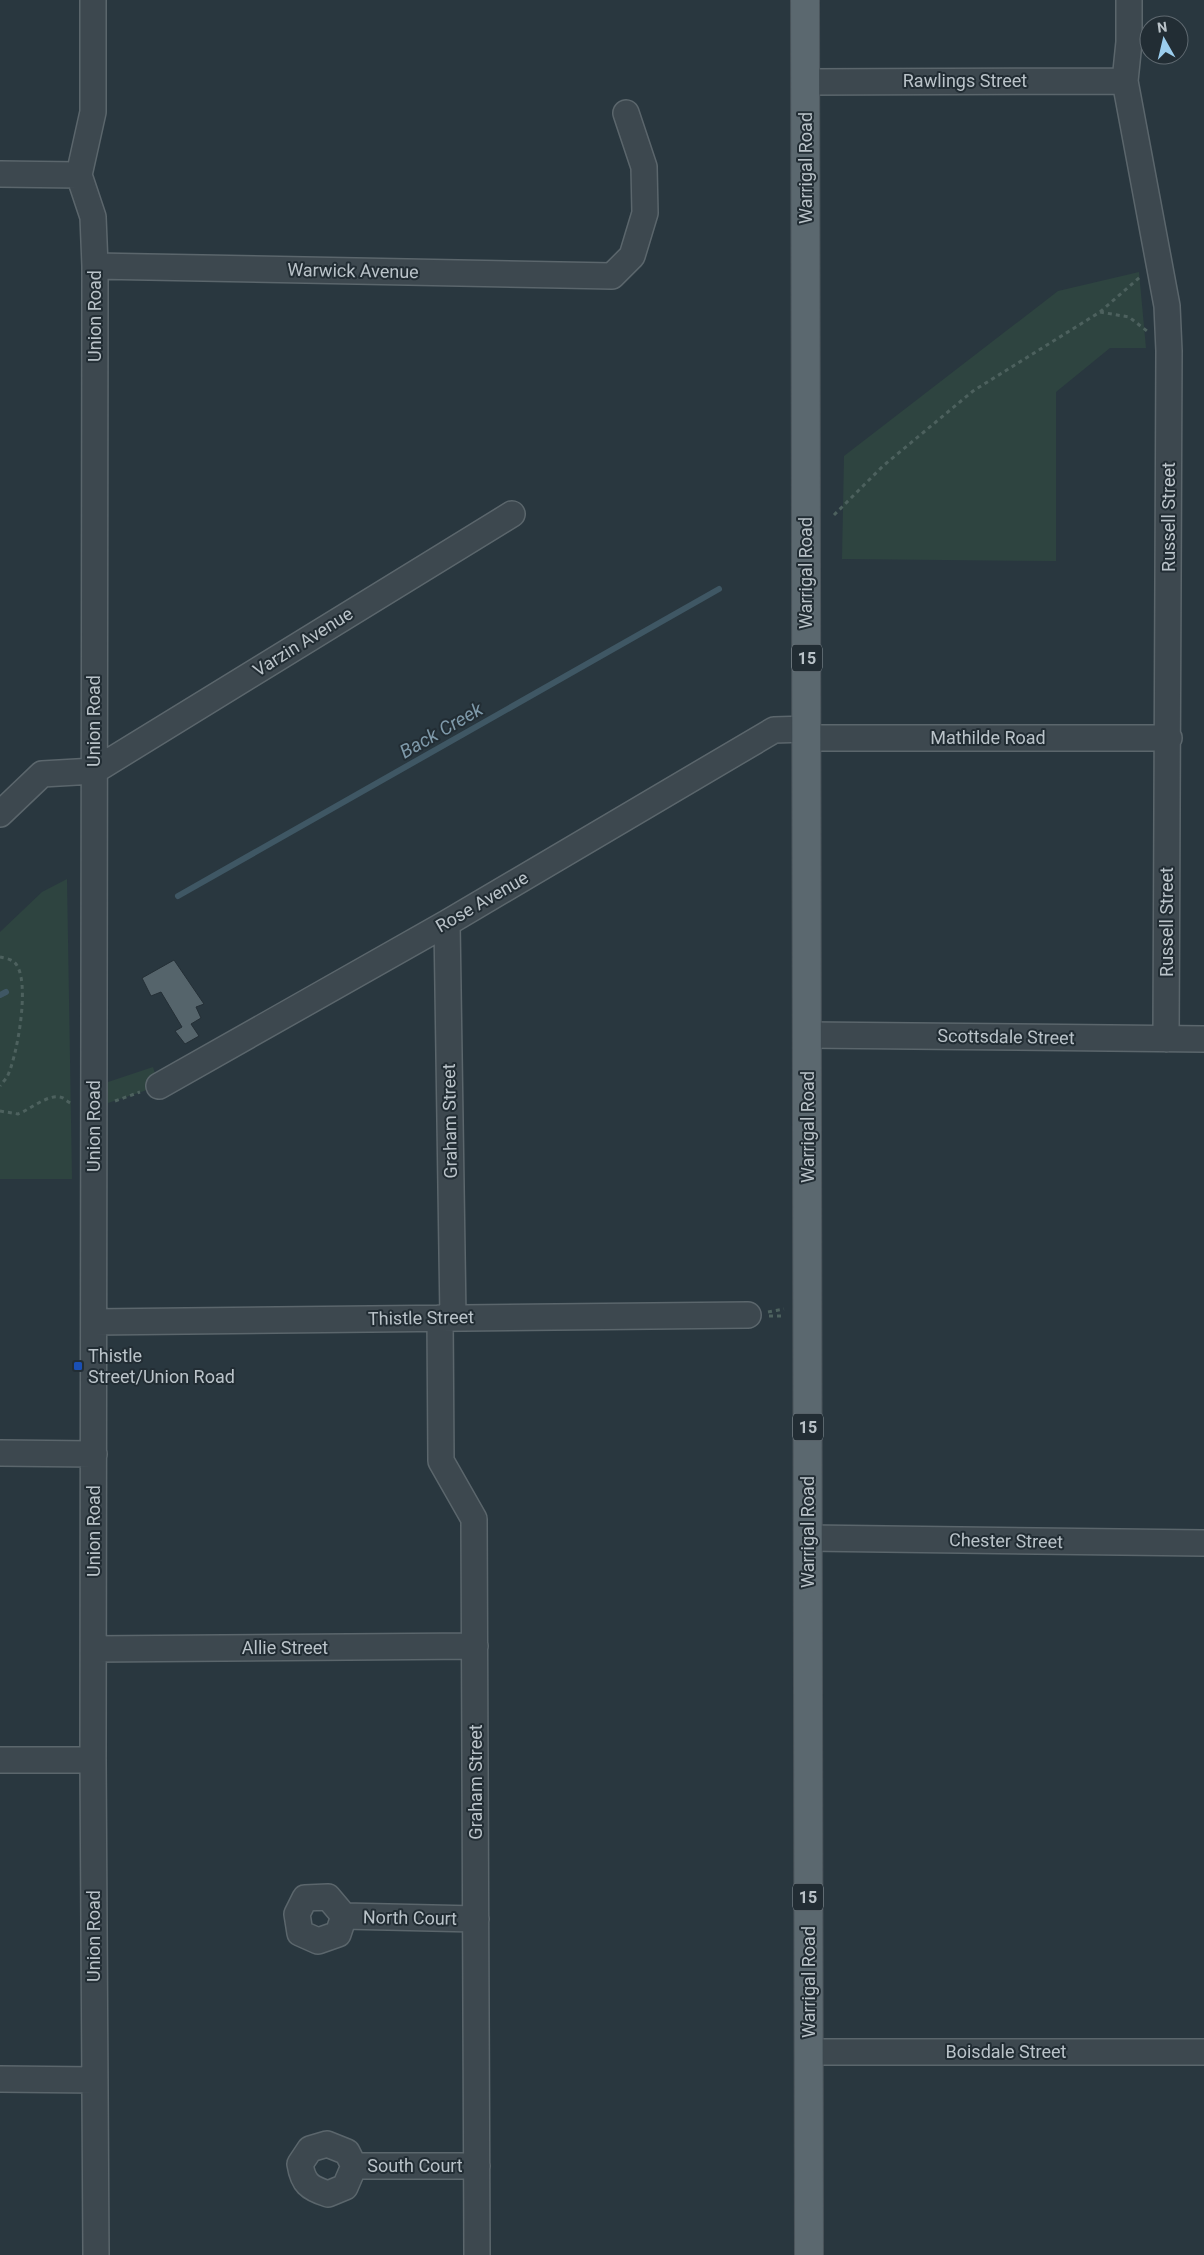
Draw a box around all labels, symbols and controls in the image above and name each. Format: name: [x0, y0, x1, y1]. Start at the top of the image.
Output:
north arrow: [1139, 15, 1189, 65]
text: N: [1156, 19, 1168, 36]
street label: Rawlings Street: [903, 70, 1027, 91]
street label: Warrigal Road: [795, 112, 816, 224]
street label: Warwick Avenue: [287, 259, 419, 282]
street label: Union Road: [84, 270, 105, 362]
street label: Russell Street: [1158, 462, 1179, 572]
street label: Warrigal Road: [795, 517, 816, 629]
street label: Varzin Avenue: [249, 603, 356, 681]
road number: 15: [792, 644, 822, 671]
street label: Union Road: [83, 675, 104, 767]
water label: Back Creek: [396, 697, 487, 763]
street label: Mathilde Road: [930, 727, 1046, 748]
street label: Rose Avenue: [432, 867, 532, 937]
street label: Russell Street: [1156, 867, 1177, 977]
street label: Scottsdale Street: [937, 1025, 1075, 1048]
street label: Graham Street: [438, 1063, 461, 1179]
street label: Warrigal Road: [797, 1071, 818, 1183]
street label: Union Road: [83, 1080, 104, 1172]
street label: Thistle Street: [368, 1306, 474, 1329]
place label: Thistle Street/Union Road: [88, 1345, 235, 1387]
marker: Thistle Street/Union Road: [72, 1360, 84, 1372]
road number: 15: [793, 1414, 823, 1440]
street label: Warrigal Road: [797, 1476, 818, 1588]
street label: Union Road: [83, 1485, 104, 1577]
street label: Chester Street: [949, 1529, 1063, 1552]
street label: Allie Street: [242, 1637, 328, 1658]
street label: Graham Street: [465, 1724, 486, 1840]
road number: 15: [793, 1884, 823, 1910]
street label: Union Road: [83, 1890, 104, 1982]
street label: North Court: [363, 1906, 457, 1929]
street label: Warrigal Road: [798, 1926, 819, 2038]
street label: Boisdale Street: [946, 2041, 1067, 2062]
street label: South Court: [367, 2155, 463, 2176]

